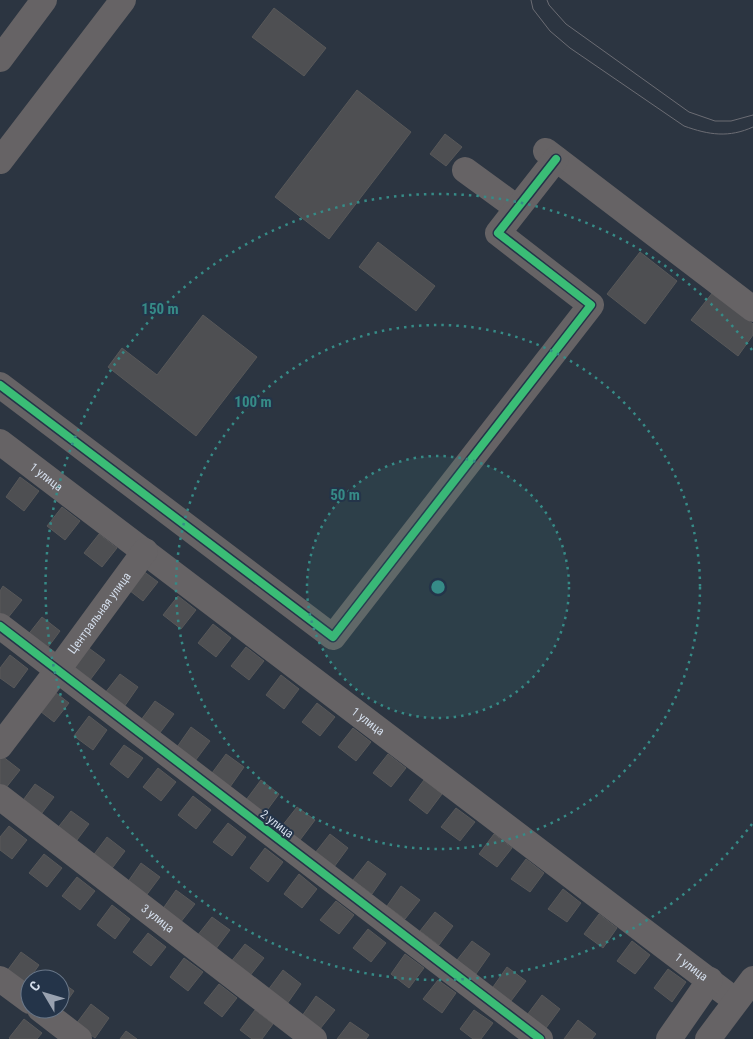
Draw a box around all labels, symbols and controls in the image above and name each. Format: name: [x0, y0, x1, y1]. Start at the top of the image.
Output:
text: 150 m: [141, 300, 179, 318]
text: 100 m: [234, 393, 272, 411]
street label: 1 улица: [27, 460, 66, 494]
text: 50 m: [330, 486, 360, 504]
street label: Центральная улица: [65, 569, 134, 657]
centre of rings: [429, 578, 447, 596]
street label: 1 улица: [349, 704, 387, 739]
street label: 2 улица: [258, 807, 296, 841]
street label: 3 улица: [138, 901, 177, 936]
street label: 1 улица: [672, 950, 711, 984]
north arrow: [20, 969, 70, 1019]
text: С: [26, 978, 44, 994]

